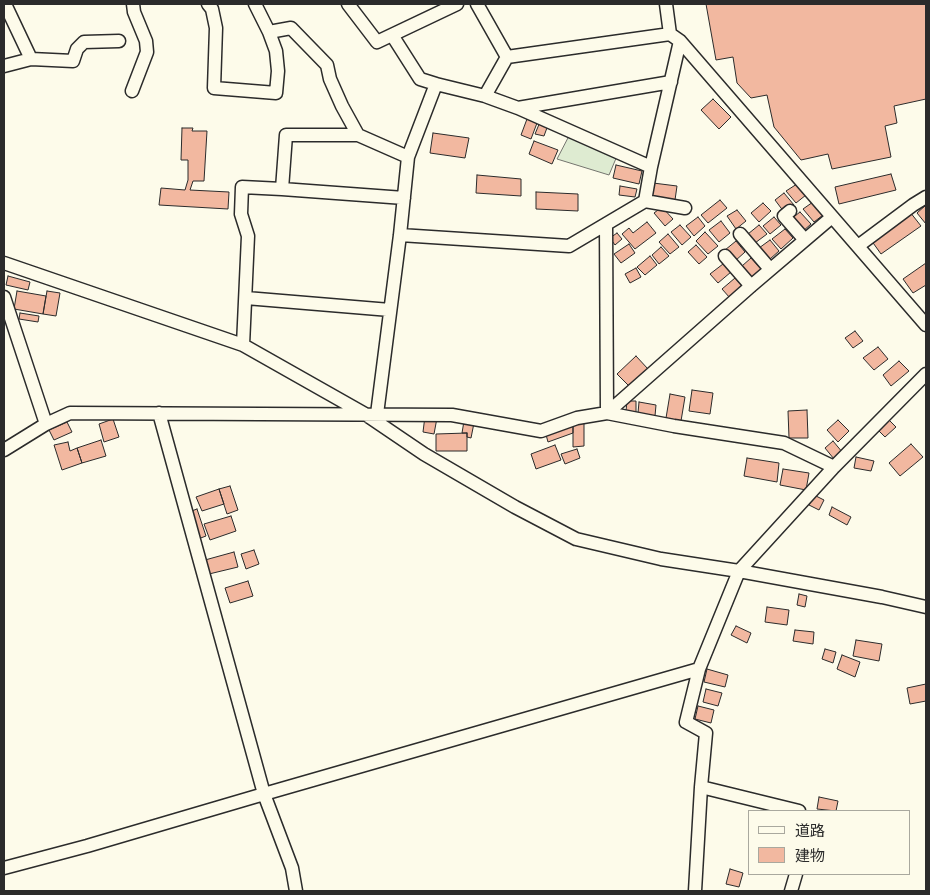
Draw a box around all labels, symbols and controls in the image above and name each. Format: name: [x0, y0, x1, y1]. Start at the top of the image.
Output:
legend: [748, 810, 910, 875]
text: 道路: [795, 821, 825, 841]
text: 建物: [795, 846, 825, 866]

